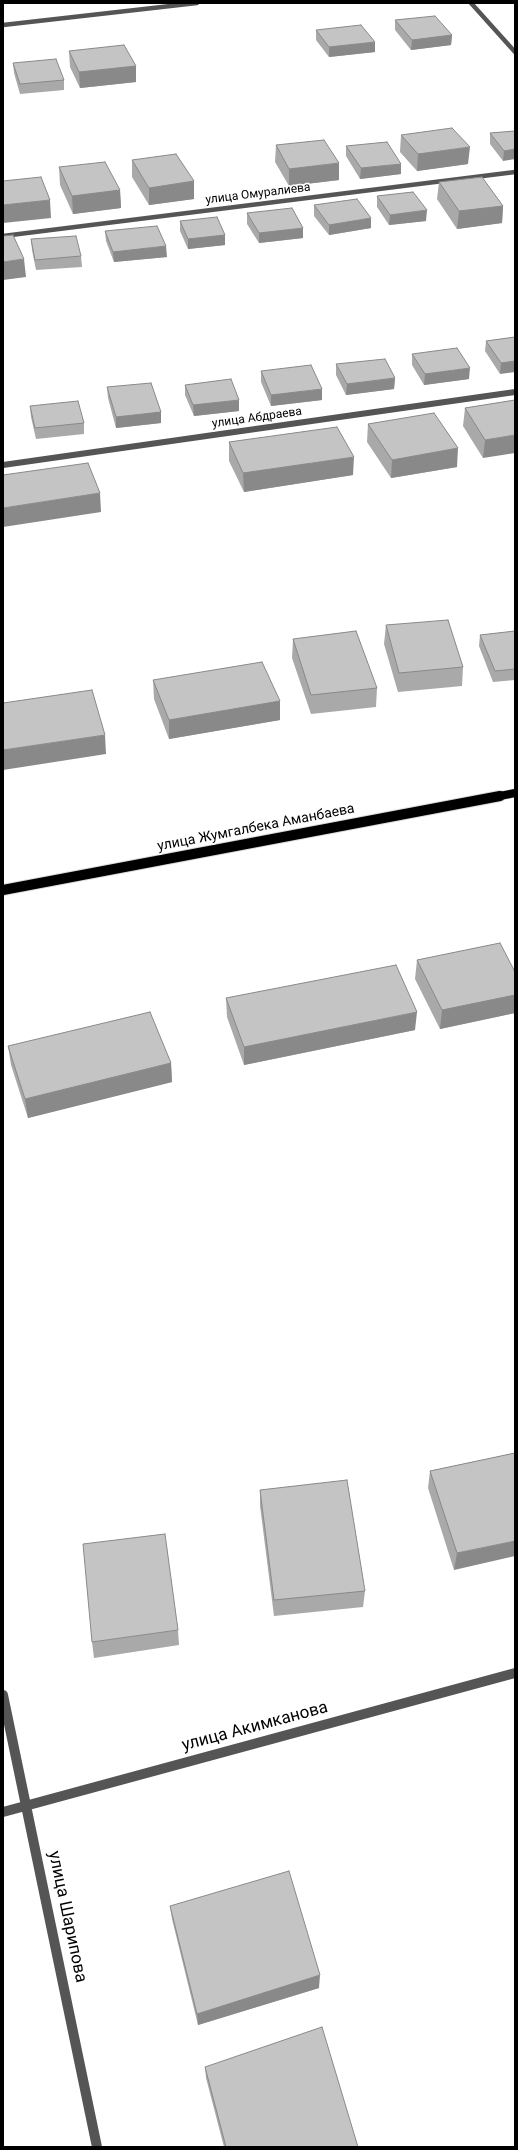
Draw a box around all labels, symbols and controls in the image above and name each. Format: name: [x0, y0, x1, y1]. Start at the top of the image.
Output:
street label: улица Омуралиева: [205, 180, 311, 208]
street label: улица Абдраева: [211, 405, 303, 431]
street label: улица Жумгалбека Аманбаева: [156, 801, 356, 855]
street label: улица Акимканова: [180, 1698, 330, 1756]
street label: улица Шарипова: [43, 1849, 91, 1985]

